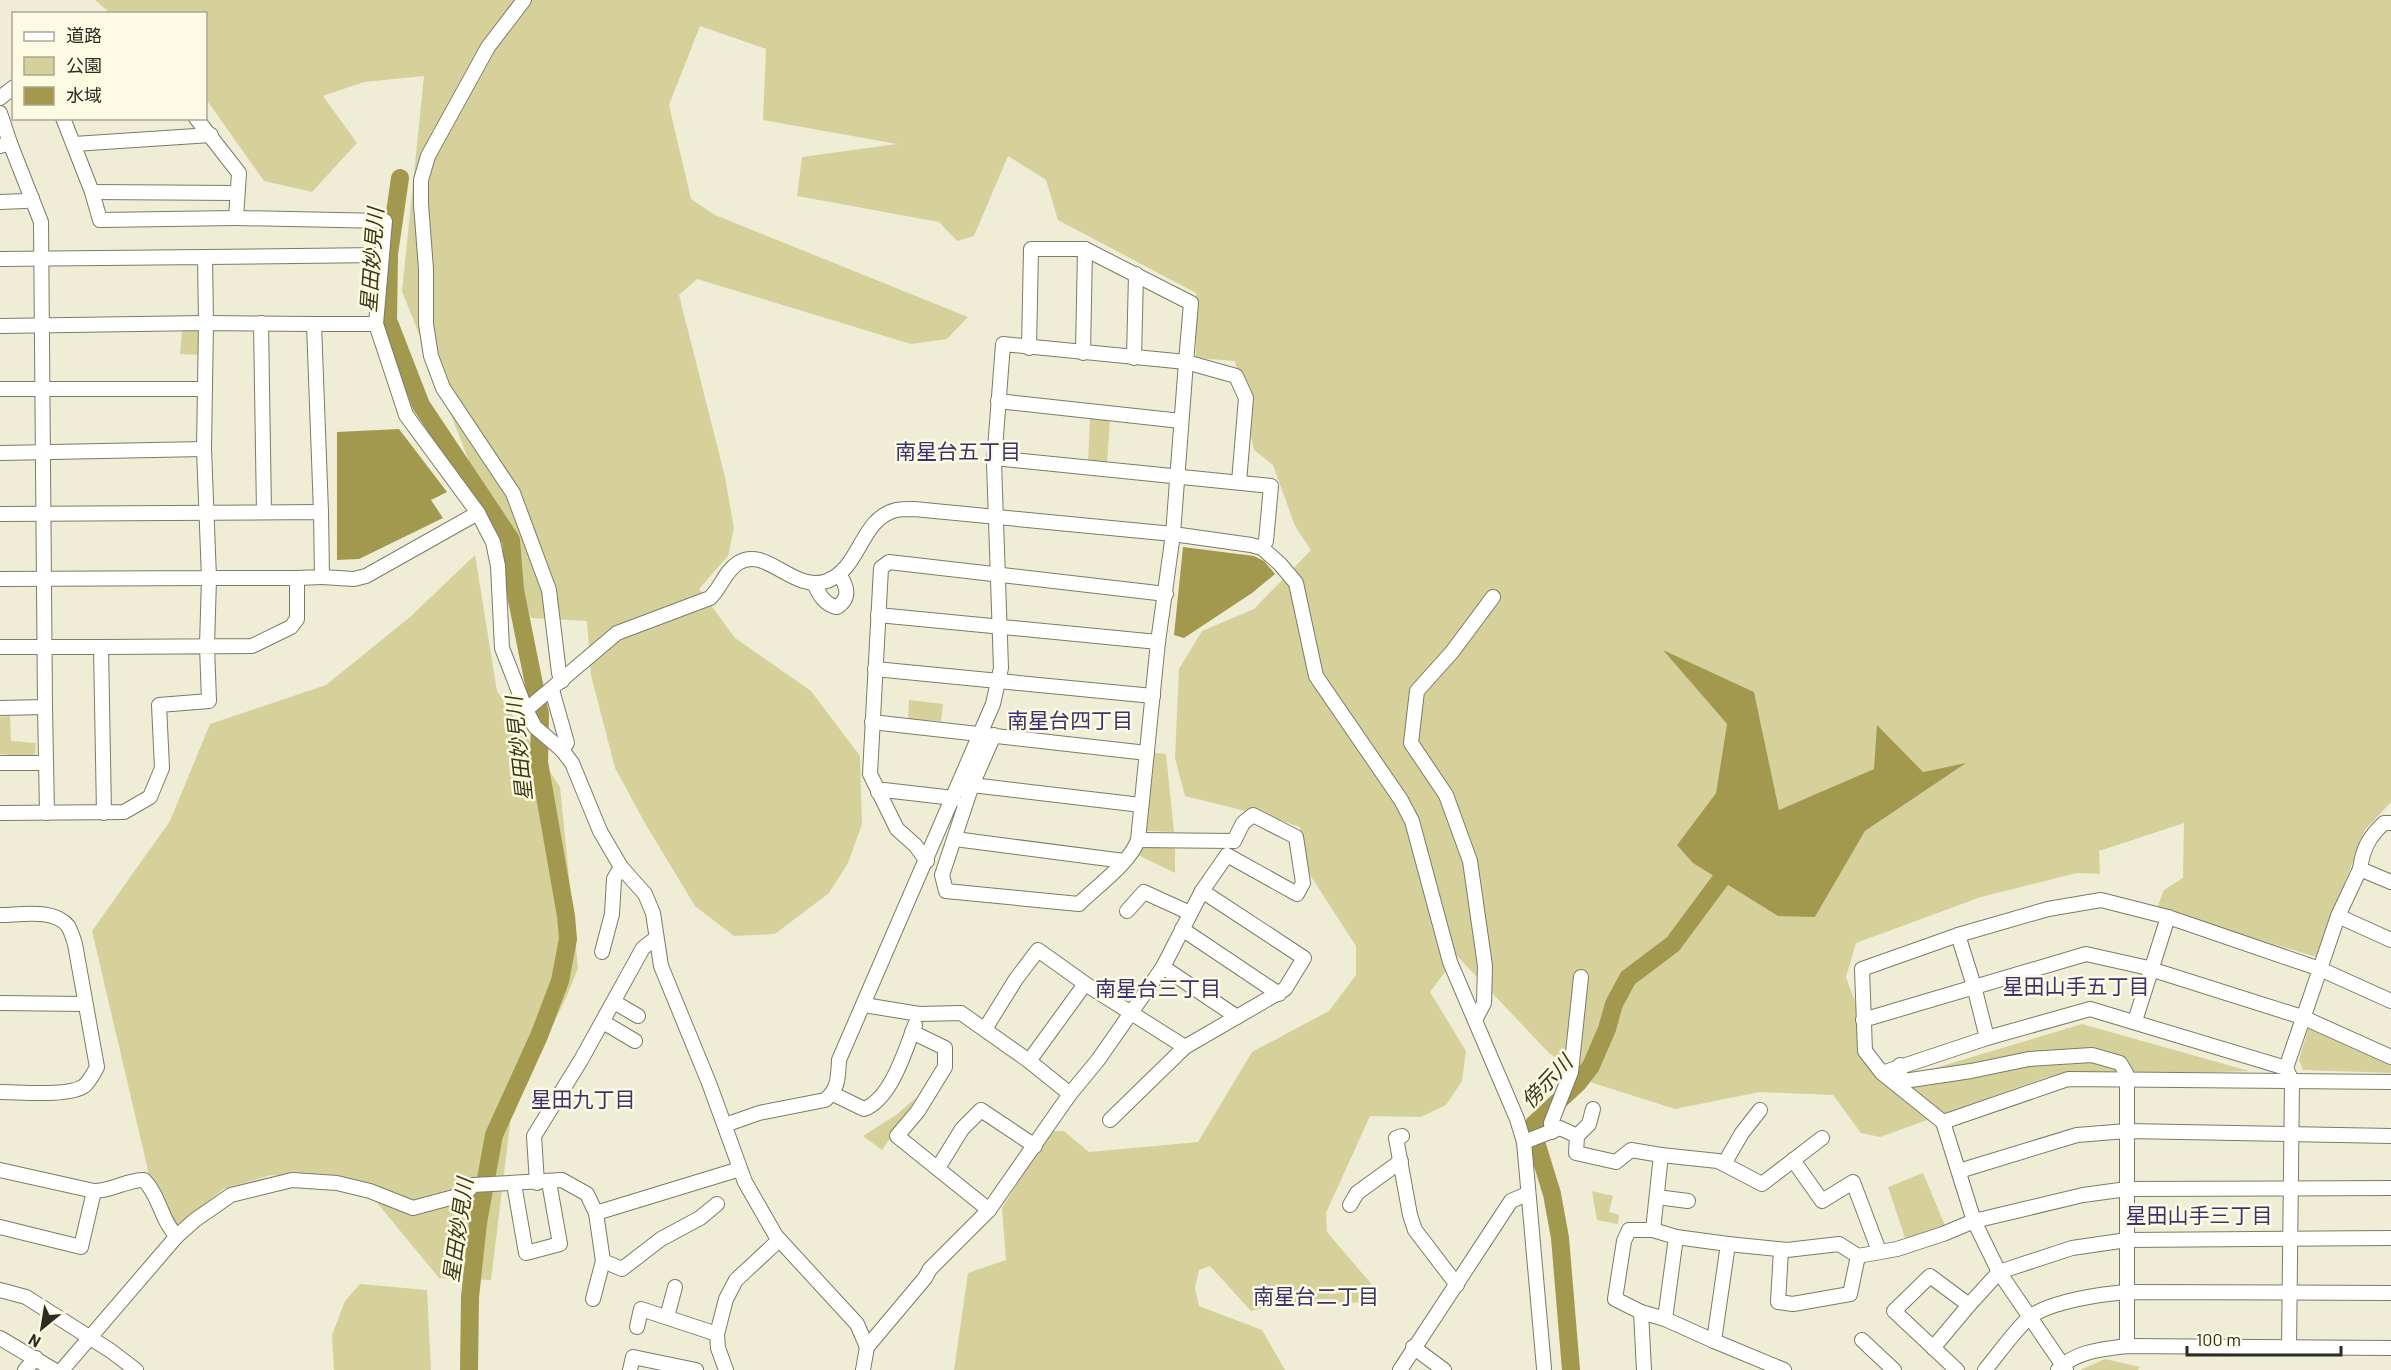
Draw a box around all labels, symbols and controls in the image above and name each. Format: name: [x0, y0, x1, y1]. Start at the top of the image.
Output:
legend: [12, 12, 207, 120]
text: 道路: [66, 24, 102, 46]
text: 公園: [66, 54, 102, 76]
text: 水域: [66, 84, 102, 106]
water label: 星田妙見川: [355, 205, 387, 313]
district label: 南星台五丁目: [895, 438, 1021, 463]
water label: 星田妙見川: [500, 693, 536, 803]
district label: 南星台四丁目: [1007, 707, 1133, 732]
district label: 星田山手五丁目: [2003, 973, 2150, 998]
district label: 南星台三丁目: [1095, 975, 1221, 1000]
water label: 傍示川: [1515, 1048, 1578, 1113]
district label: 星田九丁目: [531, 1086, 636, 1111]
water label: 星田妙見川: [437, 1174, 477, 1284]
district label: 星田山手三丁目: [2126, 1202, 2273, 1227]
district label: 南星台二丁目: [1253, 1283, 1379, 1308]
north arrow: [12, 1298, 72, 1358]
scale bar: [2187, 1319, 2342, 1357]
text: 100 m: [2196, 1328, 2241, 1350]
text: N: [25, 1331, 44, 1352]

